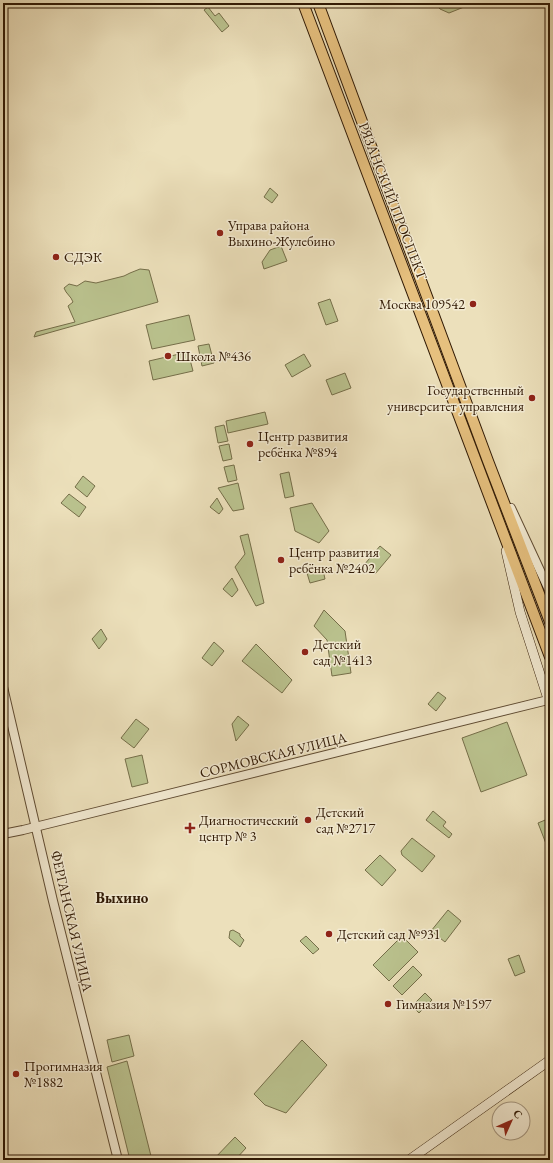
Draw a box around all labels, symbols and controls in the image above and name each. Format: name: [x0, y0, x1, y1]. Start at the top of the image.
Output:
street label: РЯЗАНСКИЙ ПРОСПЕКТ: [355, 120, 432, 283]
place label: Управа района Выхино-Жулебино: [227, 216, 335, 250]
marker: Управа района Выхино-Жулебино: [215, 228, 225, 238]
place label: СДЭК: [64, 248, 103, 266]
marker: СДЭК: [51, 252, 61, 262]
place label: Москва 109542: [379, 295, 465, 313]
marker: Москва 109542: [468, 299, 478, 309]
place label: Школа №436: [176, 347, 251, 365]
marker: Школа №436: [163, 351, 173, 361]
place label: Государственный университет управления: [387, 381, 525, 415]
marker: Государственный университет управления: [527, 393, 537, 403]
place label: Центр развития ребёнка №894: [258, 427, 348, 461]
marker: Центр развития ребёнка №894: [245, 439, 255, 449]
place label: Центр развития ребёнка №2402: [289, 543, 379, 577]
marker: Центр развития ребёнка №2402: [276, 555, 286, 565]
place label: Детский сад №1413: [313, 635, 373, 669]
marker: Детский сад №1413: [300, 647, 310, 657]
street label: СОРМОВСКАЯ УЛИЦА: [198, 728, 349, 782]
place label: Детский сад №2717: [316, 803, 376, 837]
place label: Диагностический центр № 3: [199, 811, 299, 845]
marker: Детский сад №2717: [303, 815, 313, 825]
marker: Диагностический центр № 3: [184, 822, 196, 834]
street label: ФЕРГАНСКАЯ УЛИЦА: [47, 849, 97, 994]
district label: Выхино: [96, 888, 149, 907]
place label: Детский сад №931: [337, 925, 440, 943]
marker: Детский сад №931: [324, 929, 334, 939]
place label: Гимназия №1597: [396, 995, 492, 1013]
marker: Гимназия №1597: [383, 999, 393, 1009]
place label: Прогимназия №1882: [24, 1057, 103, 1091]
marker: Прогимназия №1882: [11, 1069, 21, 1079]
north arrow: [491, 1101, 531, 1141]
text: С: [510, 1106, 526, 1122]

